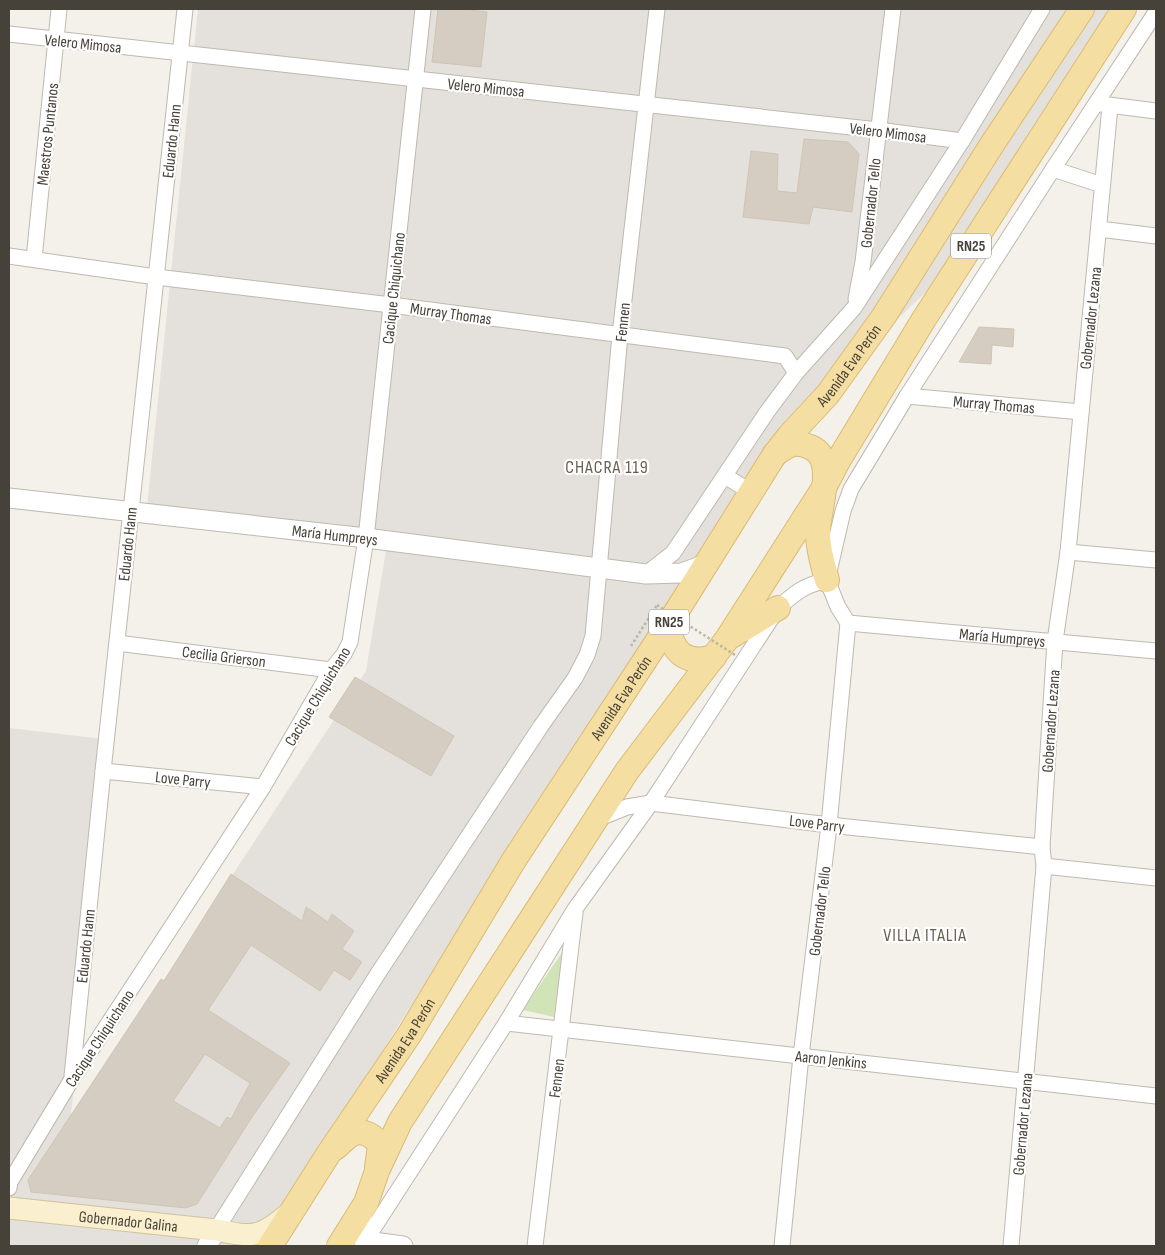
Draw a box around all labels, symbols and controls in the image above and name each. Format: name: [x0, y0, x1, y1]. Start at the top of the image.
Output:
street label: Velero Mimosa: [43, 31, 122, 58]
street label: Velero Mimosa: [446, 75, 525, 102]
street label: Maestros Puntanos: [34, 82, 63, 186]
street label: Eduardo Hann: [159, 103, 186, 179]
street label: Velero Mimosa: [848, 119, 927, 148]
street label: Gobernador Tello: [857, 157, 886, 249]
street label: Cacique Chiquichano: [379, 231, 410, 345]
road number: RN25: [951, 234, 991, 258]
street label: Gobernador Lezana: [1077, 266, 1106, 370]
street label: Murray Thomas: [409, 299, 493, 330]
street label: Fennen: [612, 302, 635, 343]
street label: Avenida Eva Perón: [813, 321, 886, 412]
street label: Murray Thomas: [952, 392, 1036, 419]
district label: CHACRA 119: [565, 457, 649, 478]
street label: Eduardo Hann: [115, 506, 142, 582]
street label: María Humpreys: [291, 522, 379, 550]
road number: RN25: [649, 610, 689, 634]
street label: María Humpreys: [958, 625, 1046, 652]
street label: Cecilia Grierson: [181, 643, 267, 672]
street label: Cacique Chiquichano: [281, 644, 355, 750]
street label: Avenida Eva Perón: [587, 653, 656, 745]
street label: Gobernador Lezana: [1038, 669, 1065, 773]
street label: Love Parry: [154, 768, 211, 793]
street label: Love Parry: [788, 812, 846, 837]
street label: Gobernador Tello: [806, 865, 835, 957]
street label: Eduardo Hann: [73, 908, 100, 984]
district label: VILLA ITALIA: [883, 925, 967, 946]
street label: Cacique Chiquichano: [62, 987, 139, 1091]
street label: Avenida Eva Perón: [371, 995, 440, 1088]
street label: Aaron Jenkins: [793, 1047, 868, 1074]
street label: Fennen: [546, 1058, 569, 1099]
street label: Gobernador Lezana: [1010, 1072, 1037, 1176]
street label: Gobernador Galina: [78, 1207, 179, 1237]

